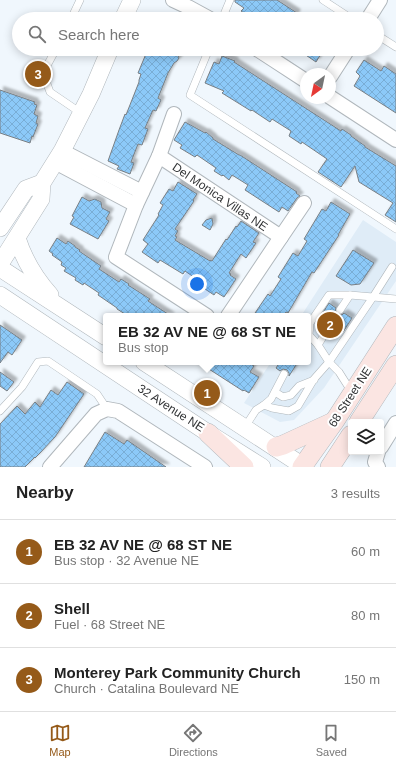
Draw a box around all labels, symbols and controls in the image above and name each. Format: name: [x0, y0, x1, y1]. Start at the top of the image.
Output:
search box: [12, 12, 384, 56]
icon: search: [26, 23, 48, 45]
text: Search here: [58, 26, 140, 43]
pin: 3: [25, 59, 51, 89]
north arrow: [300, 68, 336, 104]
street label: Del Monica Villas NE: [170, 160, 270, 234]
your location: [187, 274, 207, 294]
pin: 2: [317, 310, 343, 340]
popup: [103, 313, 311, 365]
text: EB 32 AV NE @ 68 ST NE: [118, 323, 296, 340]
text: Bus stop: [118, 340, 169, 355]
street label: 68 Street NE: [325, 364, 375, 430]
pin: 1: [194, 378, 220, 408]
street label: 32 Avenue NE: [135, 381, 207, 435]
map controls: [348, 419, 384, 455]
button: layers: [348, 419, 384, 455]
text: Nearby: [16, 483, 74, 502]
text: 3 results: [331, 486, 380, 501]
text: EB 32 AV NE @ 68 ST NE: [54, 536, 232, 553]
text: 1: [25, 544, 33, 559]
text: 60 m: [351, 544, 380, 559]
text: Bus stop · 32 Avenue NE: [54, 553, 199, 568]
text: Shell: [54, 600, 90, 617]
text: 2: [25, 608, 33, 623]
text: 80 m: [351, 608, 380, 623]
text: Fuel · 68 Street NE: [54, 617, 165, 632]
text: Monterey Park Community Church: [54, 664, 301, 681]
text: 3: [25, 672, 33, 687]
text: 150 m: [344, 672, 380, 687]
text: Church · Catalina Boulevard NE: [54, 681, 239, 696]
tab: Map: [49, 722, 71, 758]
tab: Directions: [169, 722, 218, 758]
tab: Saved: [316, 722, 347, 758]

